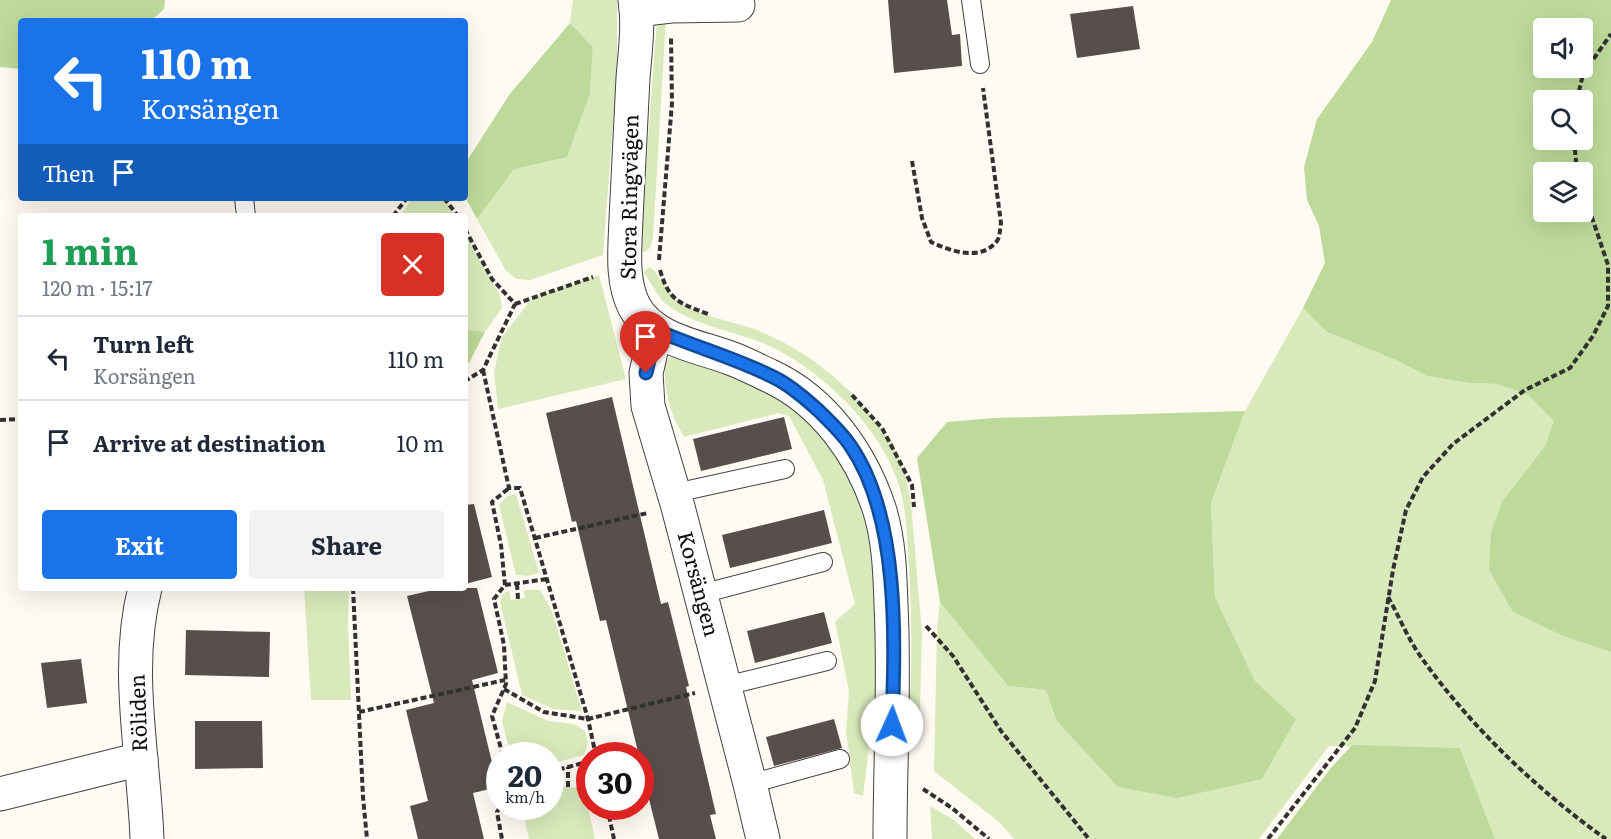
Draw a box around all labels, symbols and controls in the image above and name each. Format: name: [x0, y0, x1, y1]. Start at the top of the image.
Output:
map controls: [1533, 18, 1593, 222]
button: sound: [1533, 18, 1593, 78]
text: 110 m: [141, 30, 252, 92]
icon: left: [42, 42, 120, 120]
text: Korsängen: [141, 87, 280, 127]
button: search: [1533, 90, 1593, 150]
street label: Stora Ringvägen: [611, 114, 644, 280]
text: Then: [42, 156, 95, 189]
icon: arrive: [107, 156, 140, 189]
button: layers: [1533, 162, 1593, 222]
text: 1 min: [42, 223, 138, 276]
button: close: [381, 233, 444, 296]
text: 120 m · 15:17: [42, 272, 153, 302]
pin: [620, 311, 671, 373]
icon: arrive: [629, 320, 662, 353]
text: Turn left: [93, 327, 194, 360]
icon: left: [42, 342, 75, 375]
text: 110 m: [388, 342, 444, 375]
text: Korsängen: [93, 360, 196, 390]
icon: arrive: [42, 426, 75, 459]
text: Arrive at destination: [93, 426, 326, 459]
text: 10 m: [397, 426, 444, 459]
button: Exit: [42, 510, 237, 579]
button: Share: [249, 510, 444, 579]
street label: Korsängen: [671, 527, 729, 640]
street label: Röliden: [120, 674, 153, 753]
position arrow: [860, 693, 924, 757]
speed limit sign: 30: [576, 742, 654, 820]
text: 20: [508, 752, 542, 796]
text: km/h: [505, 785, 545, 808]

